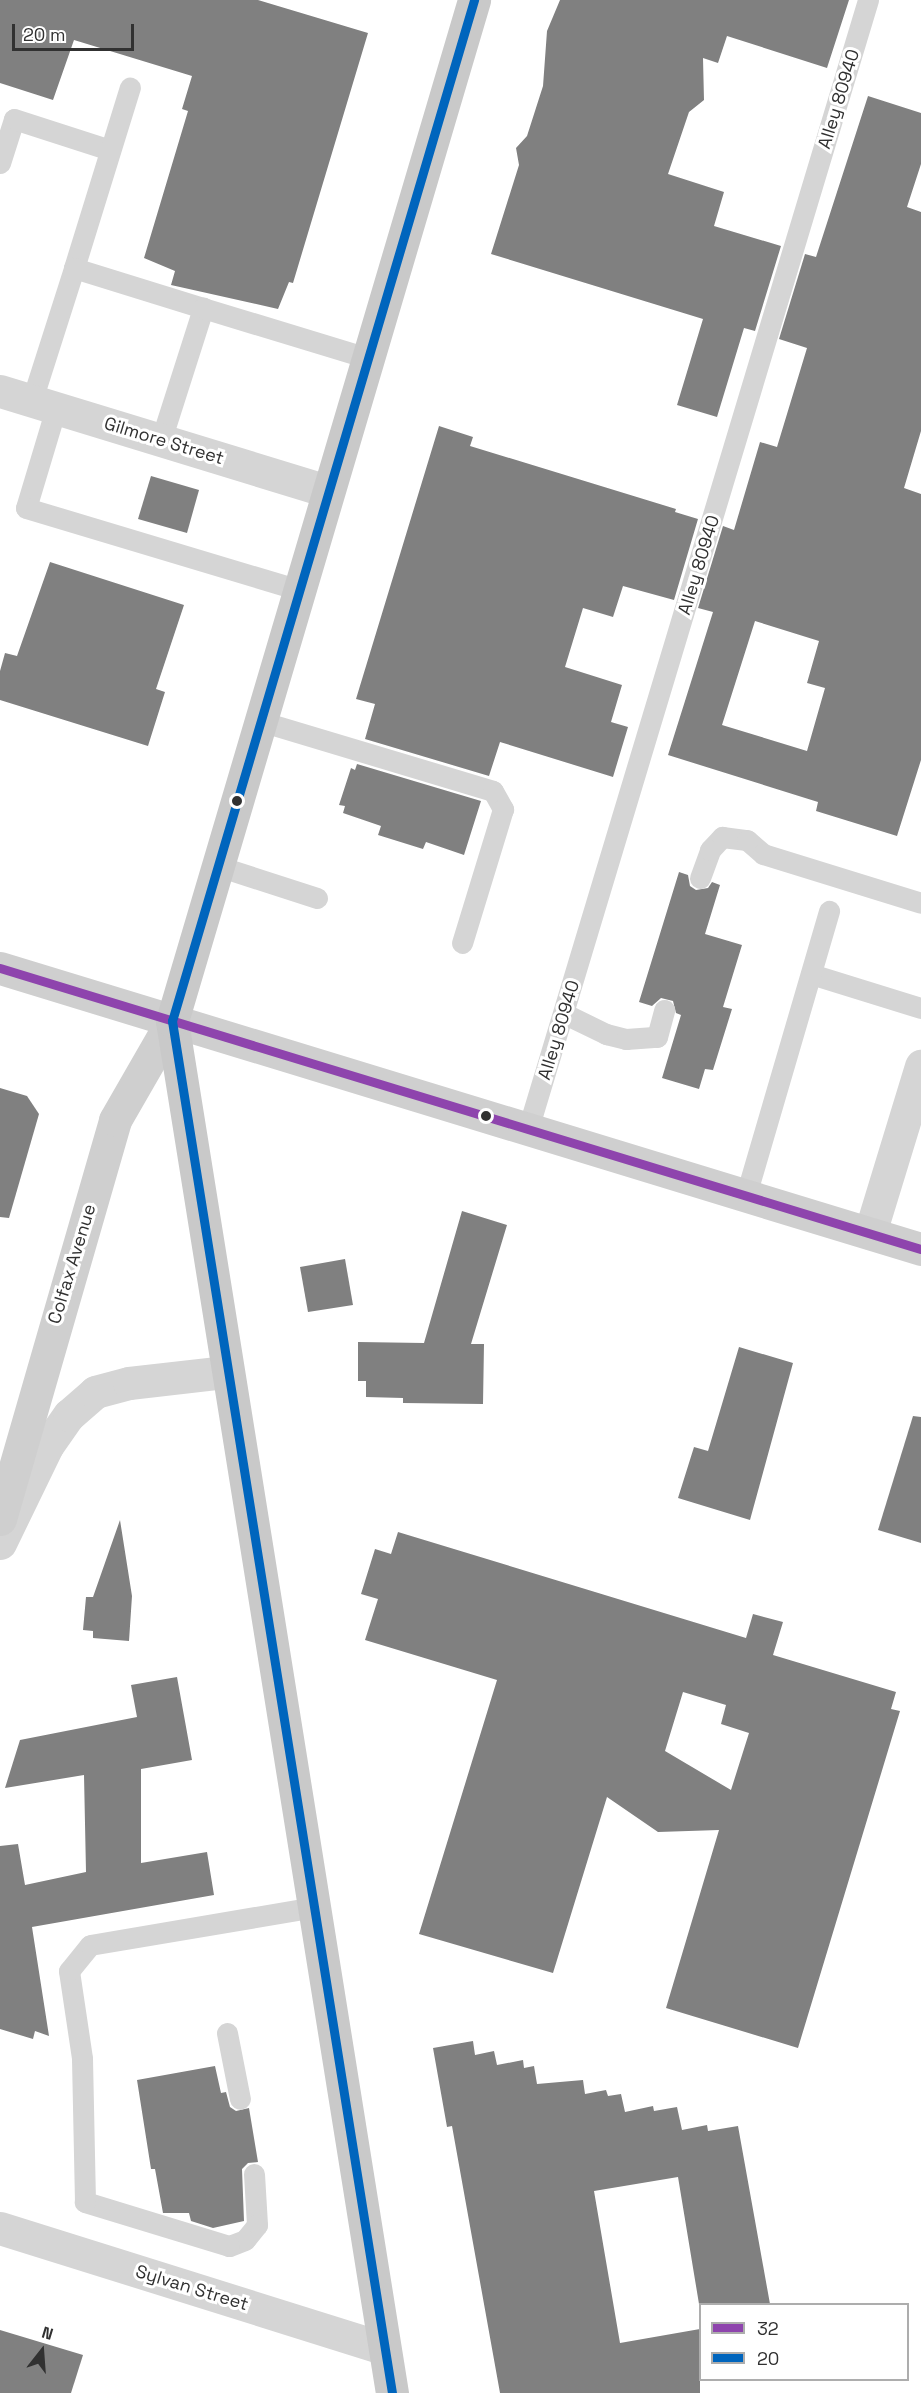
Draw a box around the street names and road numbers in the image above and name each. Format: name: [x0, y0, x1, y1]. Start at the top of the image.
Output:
street label: Alley 80940: [814, 47, 864, 151]
street label: Gilmore Street: [102, 413, 226, 469]
street label: Alley 80940: [674, 513, 724, 617]
street label: Alley 80940: [534, 978, 584, 1082]
street label: Colfax Avenue: [44, 1202, 100, 1326]
street label: Sylvan Street: [133, 2261, 251, 2315]

